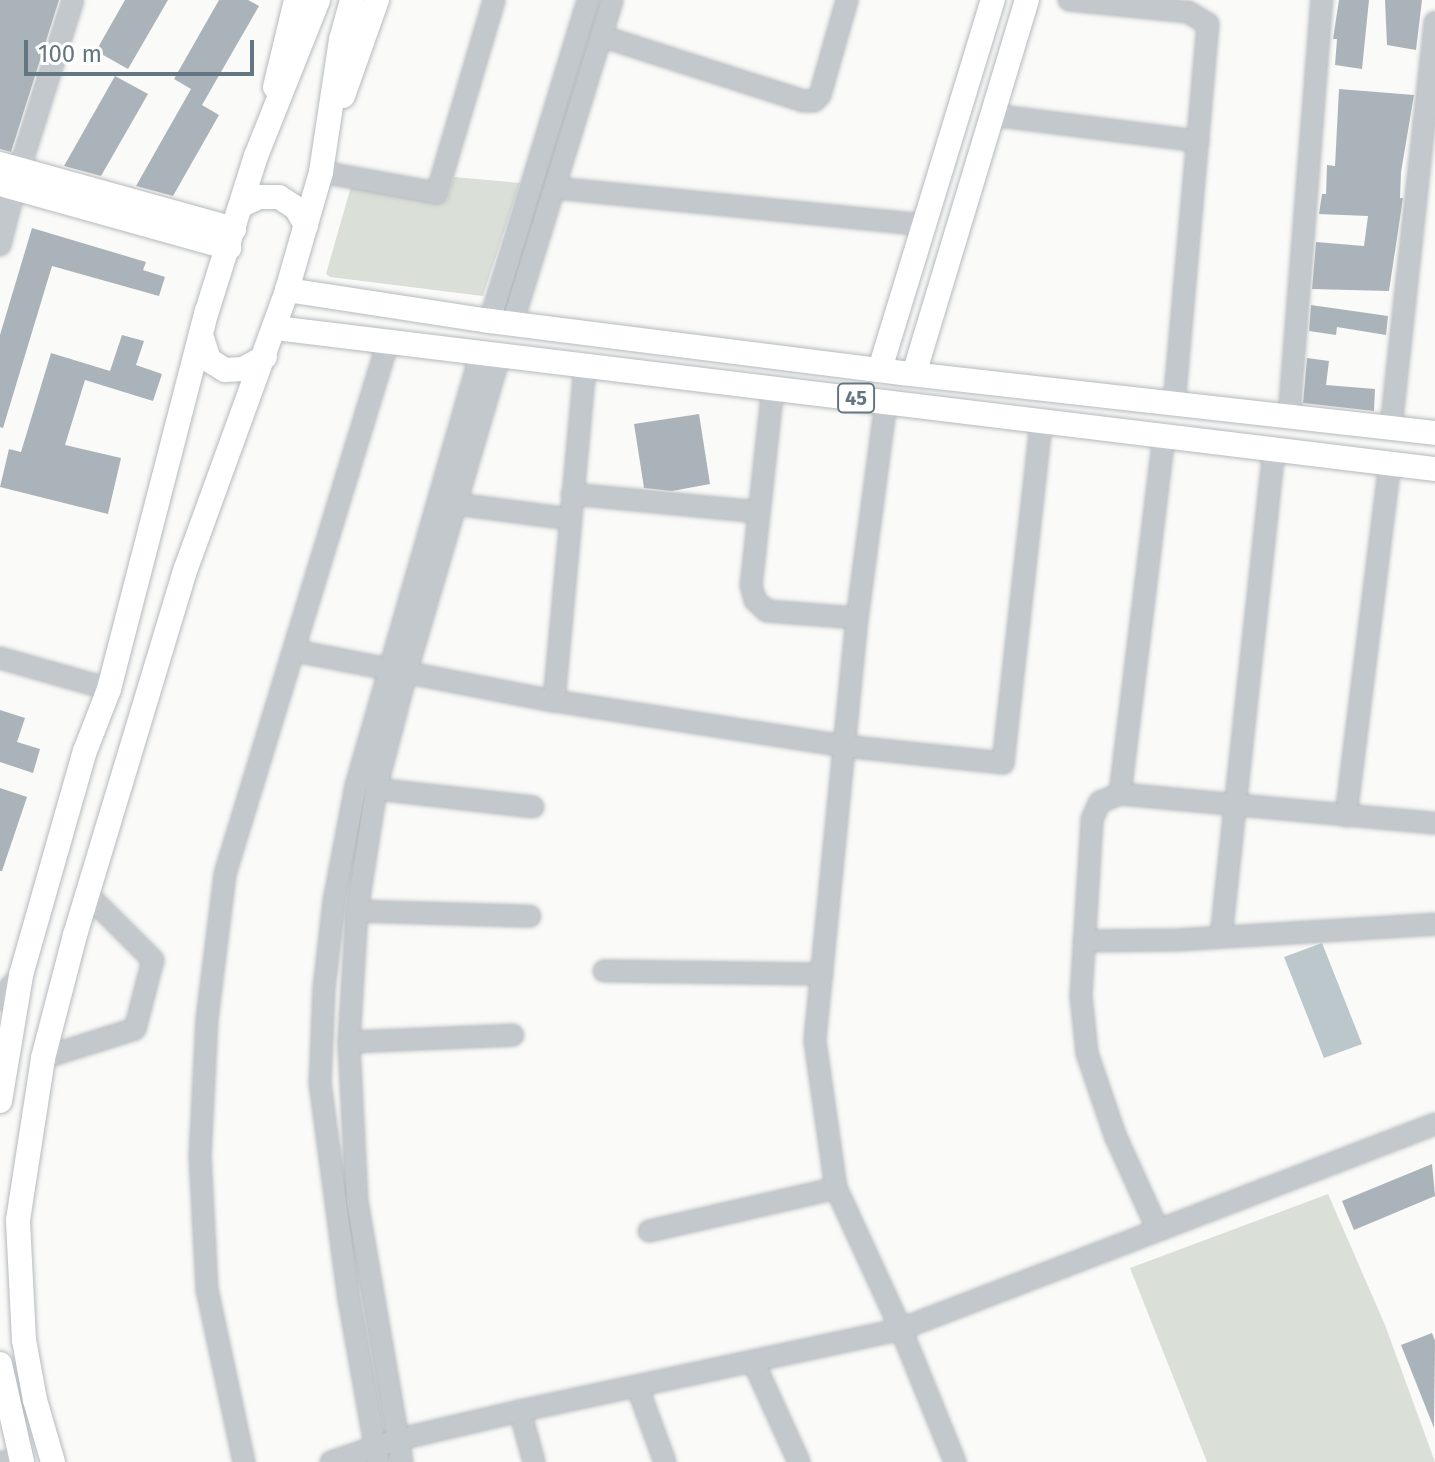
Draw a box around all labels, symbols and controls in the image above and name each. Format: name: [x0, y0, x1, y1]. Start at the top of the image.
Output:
scale bar: [28, 24, 258, 74]
text: 100 m: [38, 40, 102, 68]
road number: 45: [836, 382, 876, 414]

